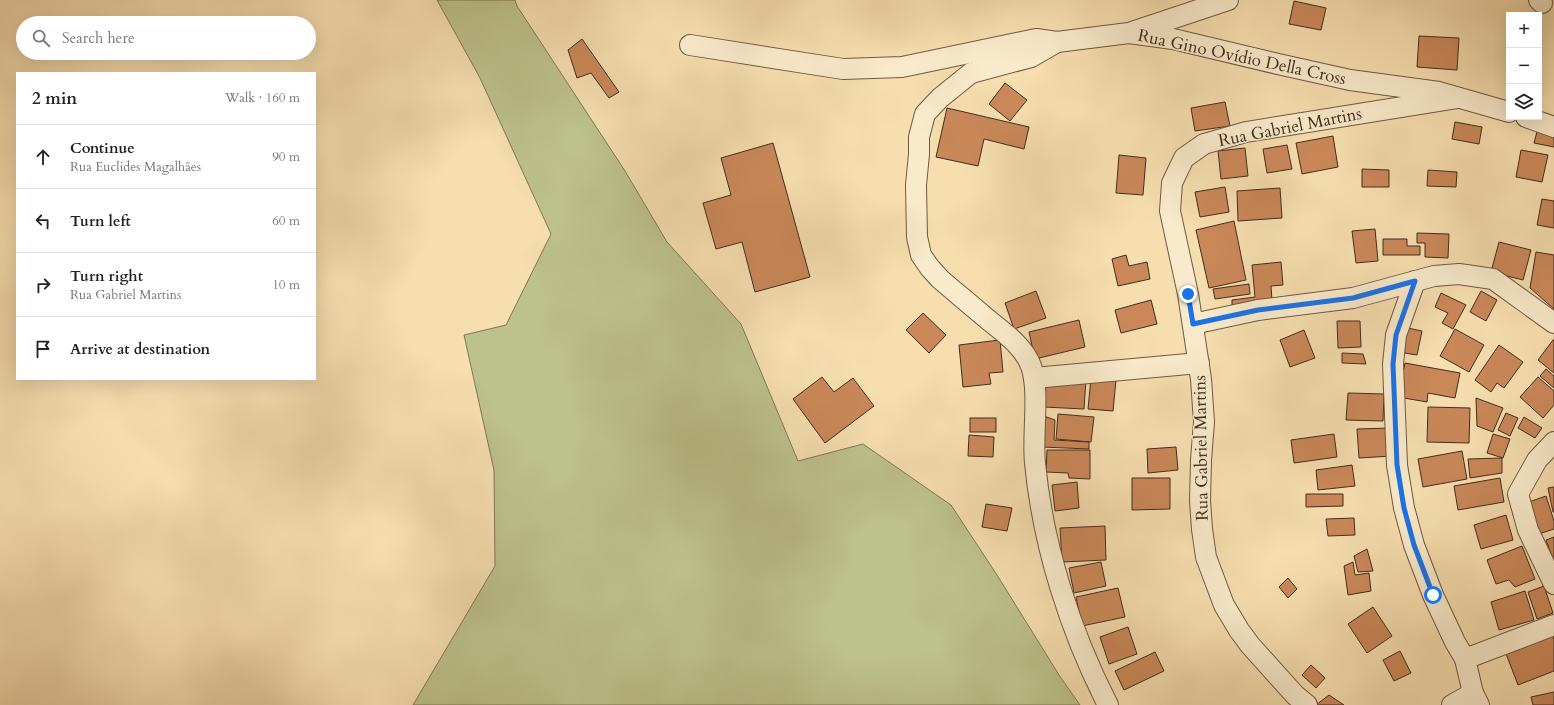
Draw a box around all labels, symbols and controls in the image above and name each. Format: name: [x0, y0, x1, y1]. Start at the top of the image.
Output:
map controls: [1506, 12, 1542, 120]
button: +: [1506, 12, 1542, 48]
search box: [16, 16, 316, 60]
street label: Rua Gino Ovídio Della Cross: [1136, 24, 1348, 90]
icon: search: [30, 27, 52, 49]
text: Search here: [62, 28, 135, 48]
button: −: [1506, 48, 1542, 84]
button: layers: [1506, 84, 1542, 120]
text: 2 min: [32, 87, 77, 110]
text: Walk · 160 m: [225, 89, 300, 107]
street label: Rua Gabriel Martins: [1216, 102, 1364, 152]
text: Continue: [70, 138, 135, 158]
icon: ahead: [32, 146, 54, 168]
text: 90 m: [272, 148, 300, 166]
text: Rua Euclides Magalhães: [70, 158, 201, 176]
icon: left: [32, 210, 54, 232]
text: Turn left: [70, 211, 131, 231]
text: 60 m: [272, 212, 300, 230]
text: Turn right: [70, 266, 143, 286]
icon: right: [32, 274, 54, 296]
text: 10 m: [272, 276, 300, 294]
route end: [1179, 285, 1197, 303]
text: Rua Gabriel Martins: [70, 286, 181, 304]
icon: arrive: [32, 338, 54, 360]
text: Arrive at destination: [70, 339, 210, 359]
street label: Rua Gabriel Martins: [1188, 375, 1214, 521]
route start: [1424, 586, 1442, 604]

